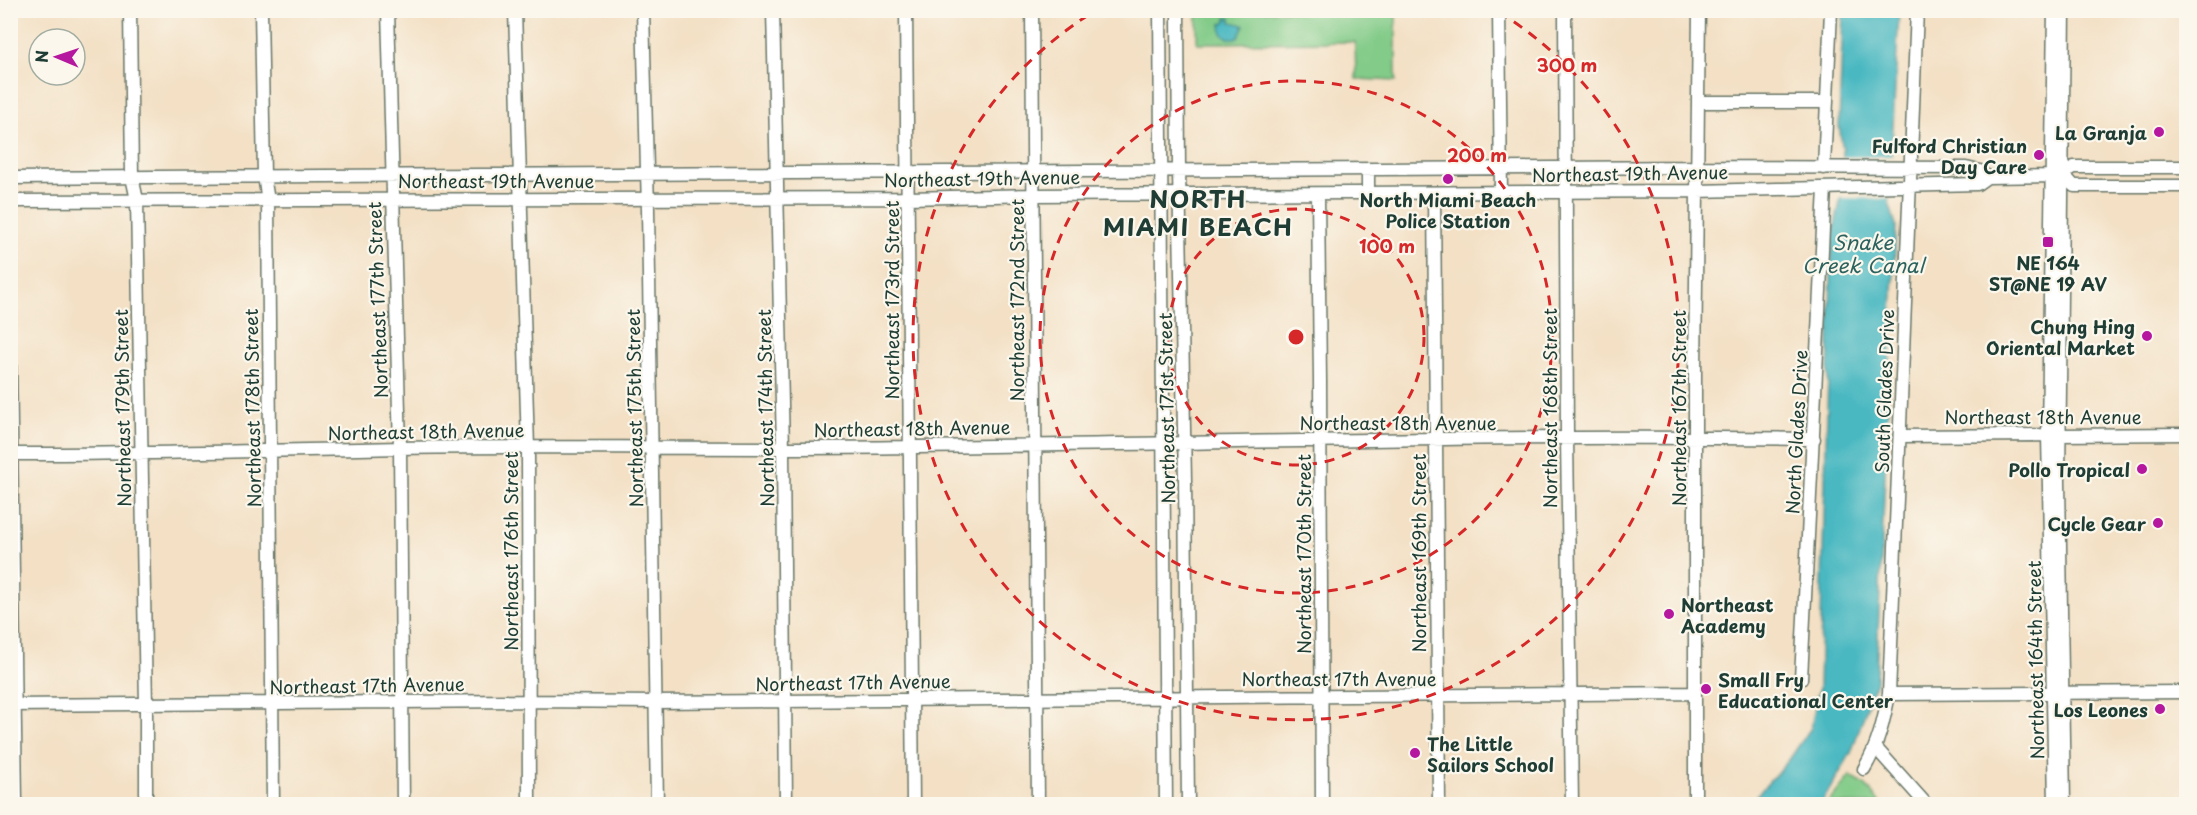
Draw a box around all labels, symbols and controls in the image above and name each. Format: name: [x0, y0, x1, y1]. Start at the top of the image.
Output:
north arrow: [27, 27, 87, 87]
text: N: [29, 50, 53, 63]
text: 300 m: [1537, 51, 1597, 78]
place label: La Granja: [2055, 119, 2147, 146]
marker: La Granja: [2152, 125, 2166, 139]
place label: Fulford Christian Day Care: [1872, 132, 2027, 180]
text: 200 m: [1447, 141, 1507, 168]
marker: Fulford Christian Day Care: [2032, 148, 2046, 162]
street label: Northeast 19th Avenue: [1532, 158, 1729, 188]
street label: Northeast 19th Avenue: [884, 163, 1081, 193]
street label: Northeast 19th Avenue: [398, 167, 594, 194]
marker: North Miami Beach Police Station: [1441, 172, 1455, 186]
district label: NORTH MIAMI BEACH: [1103, 180, 1293, 244]
place label: North Miami Beach Police Station: [1360, 186, 1536, 234]
street label: Northeast 172nd Street: [1003, 199, 1030, 401]
street label: Northeast 173rd Street: [878, 200, 905, 400]
street label: Northeast 177th Street: [360, 201, 394, 399]
water label: Snake Creek Canal: [1802, 227, 1927, 280]
text: 100 m: [1359, 232, 1415, 259]
marker: NE 164 ST@NE 19 AV: [2041, 235, 2055, 249]
place label: NE 164 ST@NE 19 AV: [1989, 249, 2107, 297]
street label: Northeast 178th Street: [237, 308, 267, 508]
street label: Northeast 175th Street: [619, 308, 649, 508]
street label: Northeast 168th Street: [1536, 308, 1563, 508]
street label: Northeast 179th Street: [107, 309, 137, 507]
street label: Northeast 174th Street: [750, 309, 780, 507]
street label: South Glades Drive: [1868, 309, 1900, 473]
street label: Northeast 167th Street: [1665, 310, 1692, 506]
street label: Northeast 171st Street: [1151, 312, 1181, 504]
place label: Chung Hing Oriental Market: [1986, 313, 2135, 361]
centre of rings: [1286, 327, 1306, 347]
marker: Chung Hing Oriental Market: [2140, 329, 2154, 343]
street label: North Glades Drive: [1778, 349, 1814, 515]
street label: Northeast 18th Avenue: [1944, 403, 2142, 430]
street label: Northeast 18th Avenue: [1299, 409, 1497, 436]
street label: Northeast 18th Avenue: [813, 413, 1011, 443]
street label: Northeast 18th Avenue: [327, 416, 525, 446]
street label: Northeast 176th Street: [497, 451, 524, 651]
street label: Northeast 169th Street: [1405, 453, 1432, 653]
street label: Northeast 170th Street: [1290, 454, 1317, 654]
place label: Pollo Tropical: [2008, 456, 2130, 483]
marker: Pollo Tropical: [2135, 462, 2149, 476]
place label: Cycle Gear: [2048, 510, 2147, 537]
marker: Cycle Gear: [2151, 516, 2165, 530]
street label: Northeast 164th Street: [2020, 560, 2050, 760]
place label: Northeast Academy: [1680, 591, 1774, 639]
marker: Northeast Academy: [1662, 607, 1676, 621]
street label: Northeast 17th Avenue: [1241, 665, 1437, 692]
place label: Small Fry Educational Center: [1718, 666, 1894, 714]
street label: Northeast 17th Avenue: [755, 667, 951, 697]
street label: Northeast 17th Avenue: [269, 670, 465, 700]
marker: Small Fry Educational Center: [1699, 682, 1713, 696]
place label: Los Leones: [2054, 696, 2148, 723]
marker: Los Leones: [2153, 702, 2167, 716]
place label: The Little Sailors School: [1427, 730, 1554, 778]
marker: The Little Sailors School: [1408, 746, 1422, 760]

